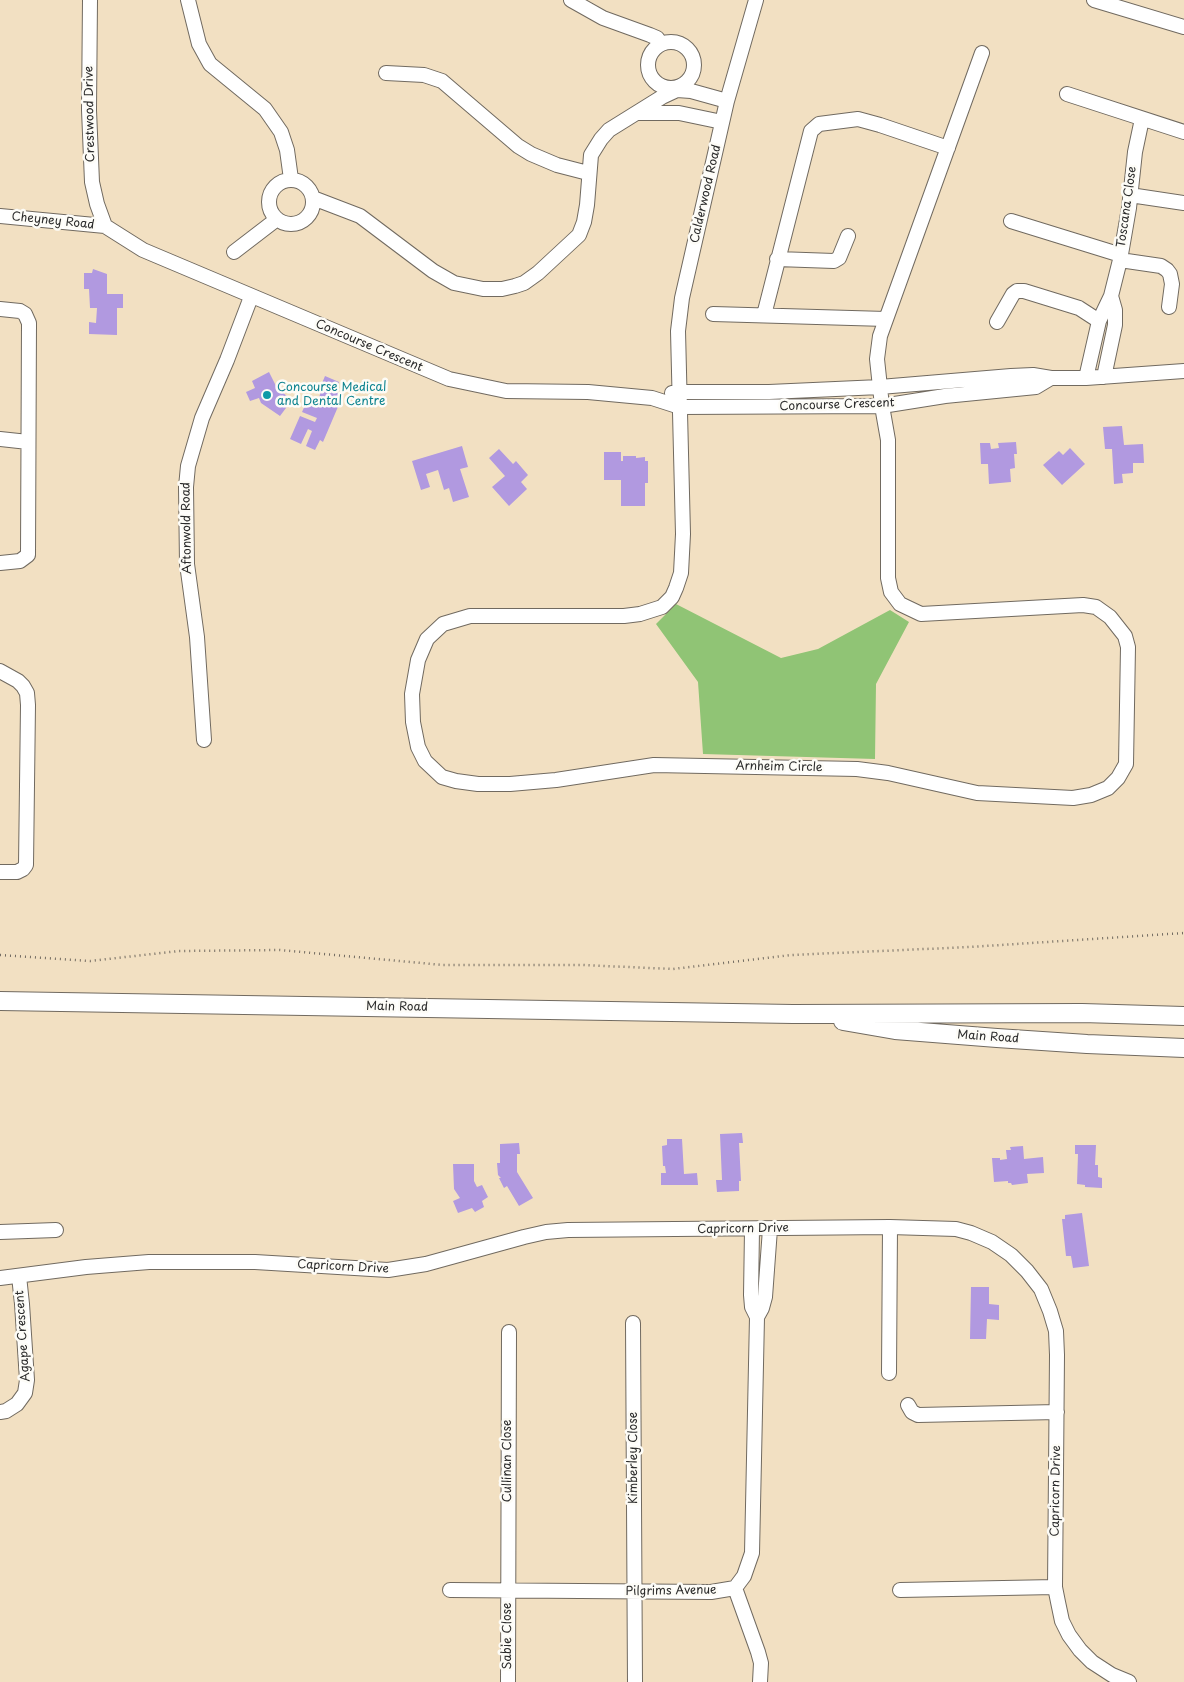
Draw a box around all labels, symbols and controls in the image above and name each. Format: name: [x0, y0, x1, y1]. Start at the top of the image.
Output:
street label: Crestwood Drive: [82, 66, 98, 162]
street label: Calderwood Road: [688, 143, 724, 245]
street label: Toscana Close: [1114, 165, 1140, 249]
street label: Cheyney Road: [11, 209, 95, 233]
street label: Concourse Crescent: [313, 317, 425, 375]
place label: Concourse Medical and Dental Centre: [277, 381, 386, 409]
marker: Concourse Medical and Dental Centre: [261, 389, 273, 401]
street label: Concourse Crescent: [779, 396, 895, 414]
street label: Aftonwold Road: [179, 482, 195, 574]
street label: Arnheim Circle: [735, 759, 823, 775]
street label: Main Road: [366, 999, 428, 1015]
street label: Main Road: [957, 1028, 1019, 1046]
street label: Capricorn Drive: [697, 1221, 789, 1237]
street label: Capricorn Drive: [297, 1257, 389, 1277]
street label: Agape Crescent: [13, 1290, 33, 1382]
street label: Kimberley Close: [627, 1412, 641, 1504]
street label: Cullinan Close: [501, 1420, 515, 1502]
street label: Capricorn Drive: [1048, 1445, 1064, 1537]
street label: Pilgrims Avenue: [625, 1583, 717, 1599]
street label: Sabie Close: [501, 1603, 515, 1669]

